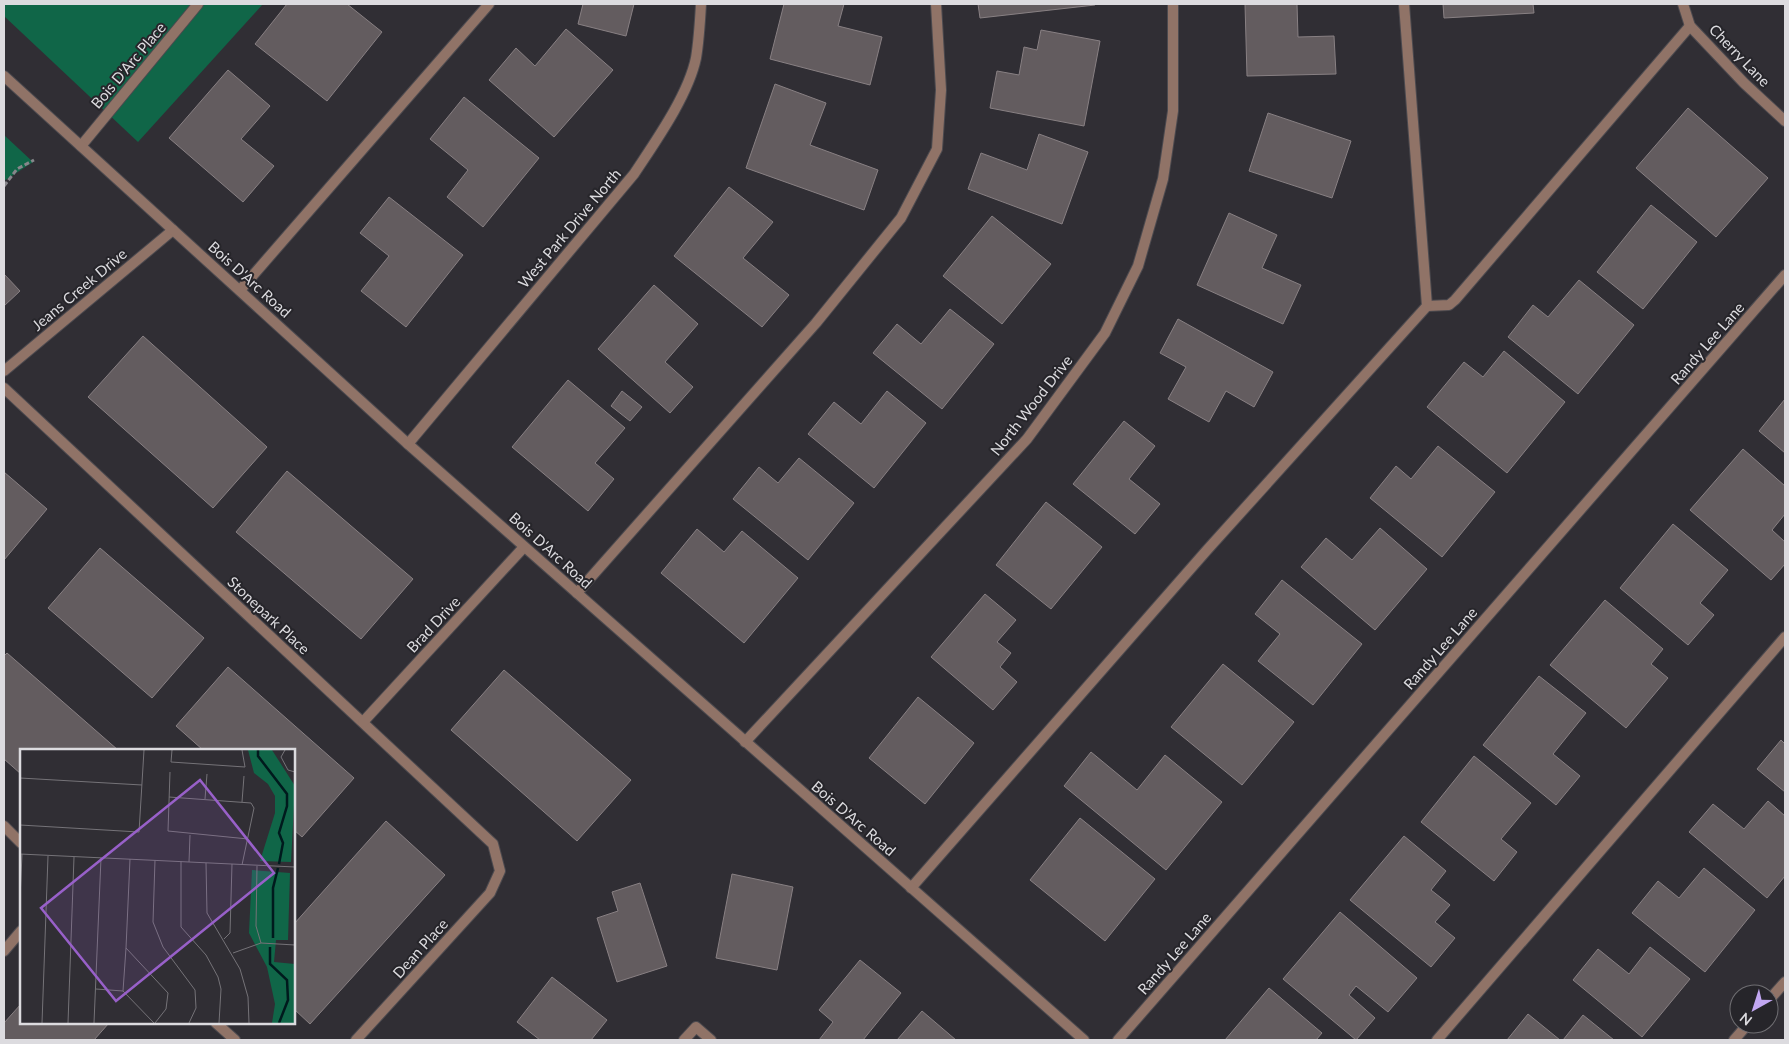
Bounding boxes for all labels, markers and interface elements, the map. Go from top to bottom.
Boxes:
street label: Bois D'Arc Place [87,18,169,112]
street label: Cherry Lane [1706,20,1774,90]
street label: West Park Drive North [514,165,624,291]
street label: Bois D'Arc Road [205,237,295,321]
street label: Jeans Creek Drive [28,244,130,334]
street label: Randy Lee Lane [1666,298,1748,388]
street label: North Wood Drive [986,351,1076,459]
street label: Bois D'Arc Road [506,508,596,592]
street label: Stonepark Place [224,572,314,658]
street label: Brad Drive [402,592,464,656]
street label: Randy Lee Lane [1399,603,1481,693]
inset map [20,749,295,1024]
street label: Bois D'Arc Road [808,777,900,859]
street label: Randy Lee Lane [1133,908,1215,998]
street label: Dean Place [389,915,451,981]
north arrow [1729,984,1779,1034]
text: N [1736,1009,1755,1029]

